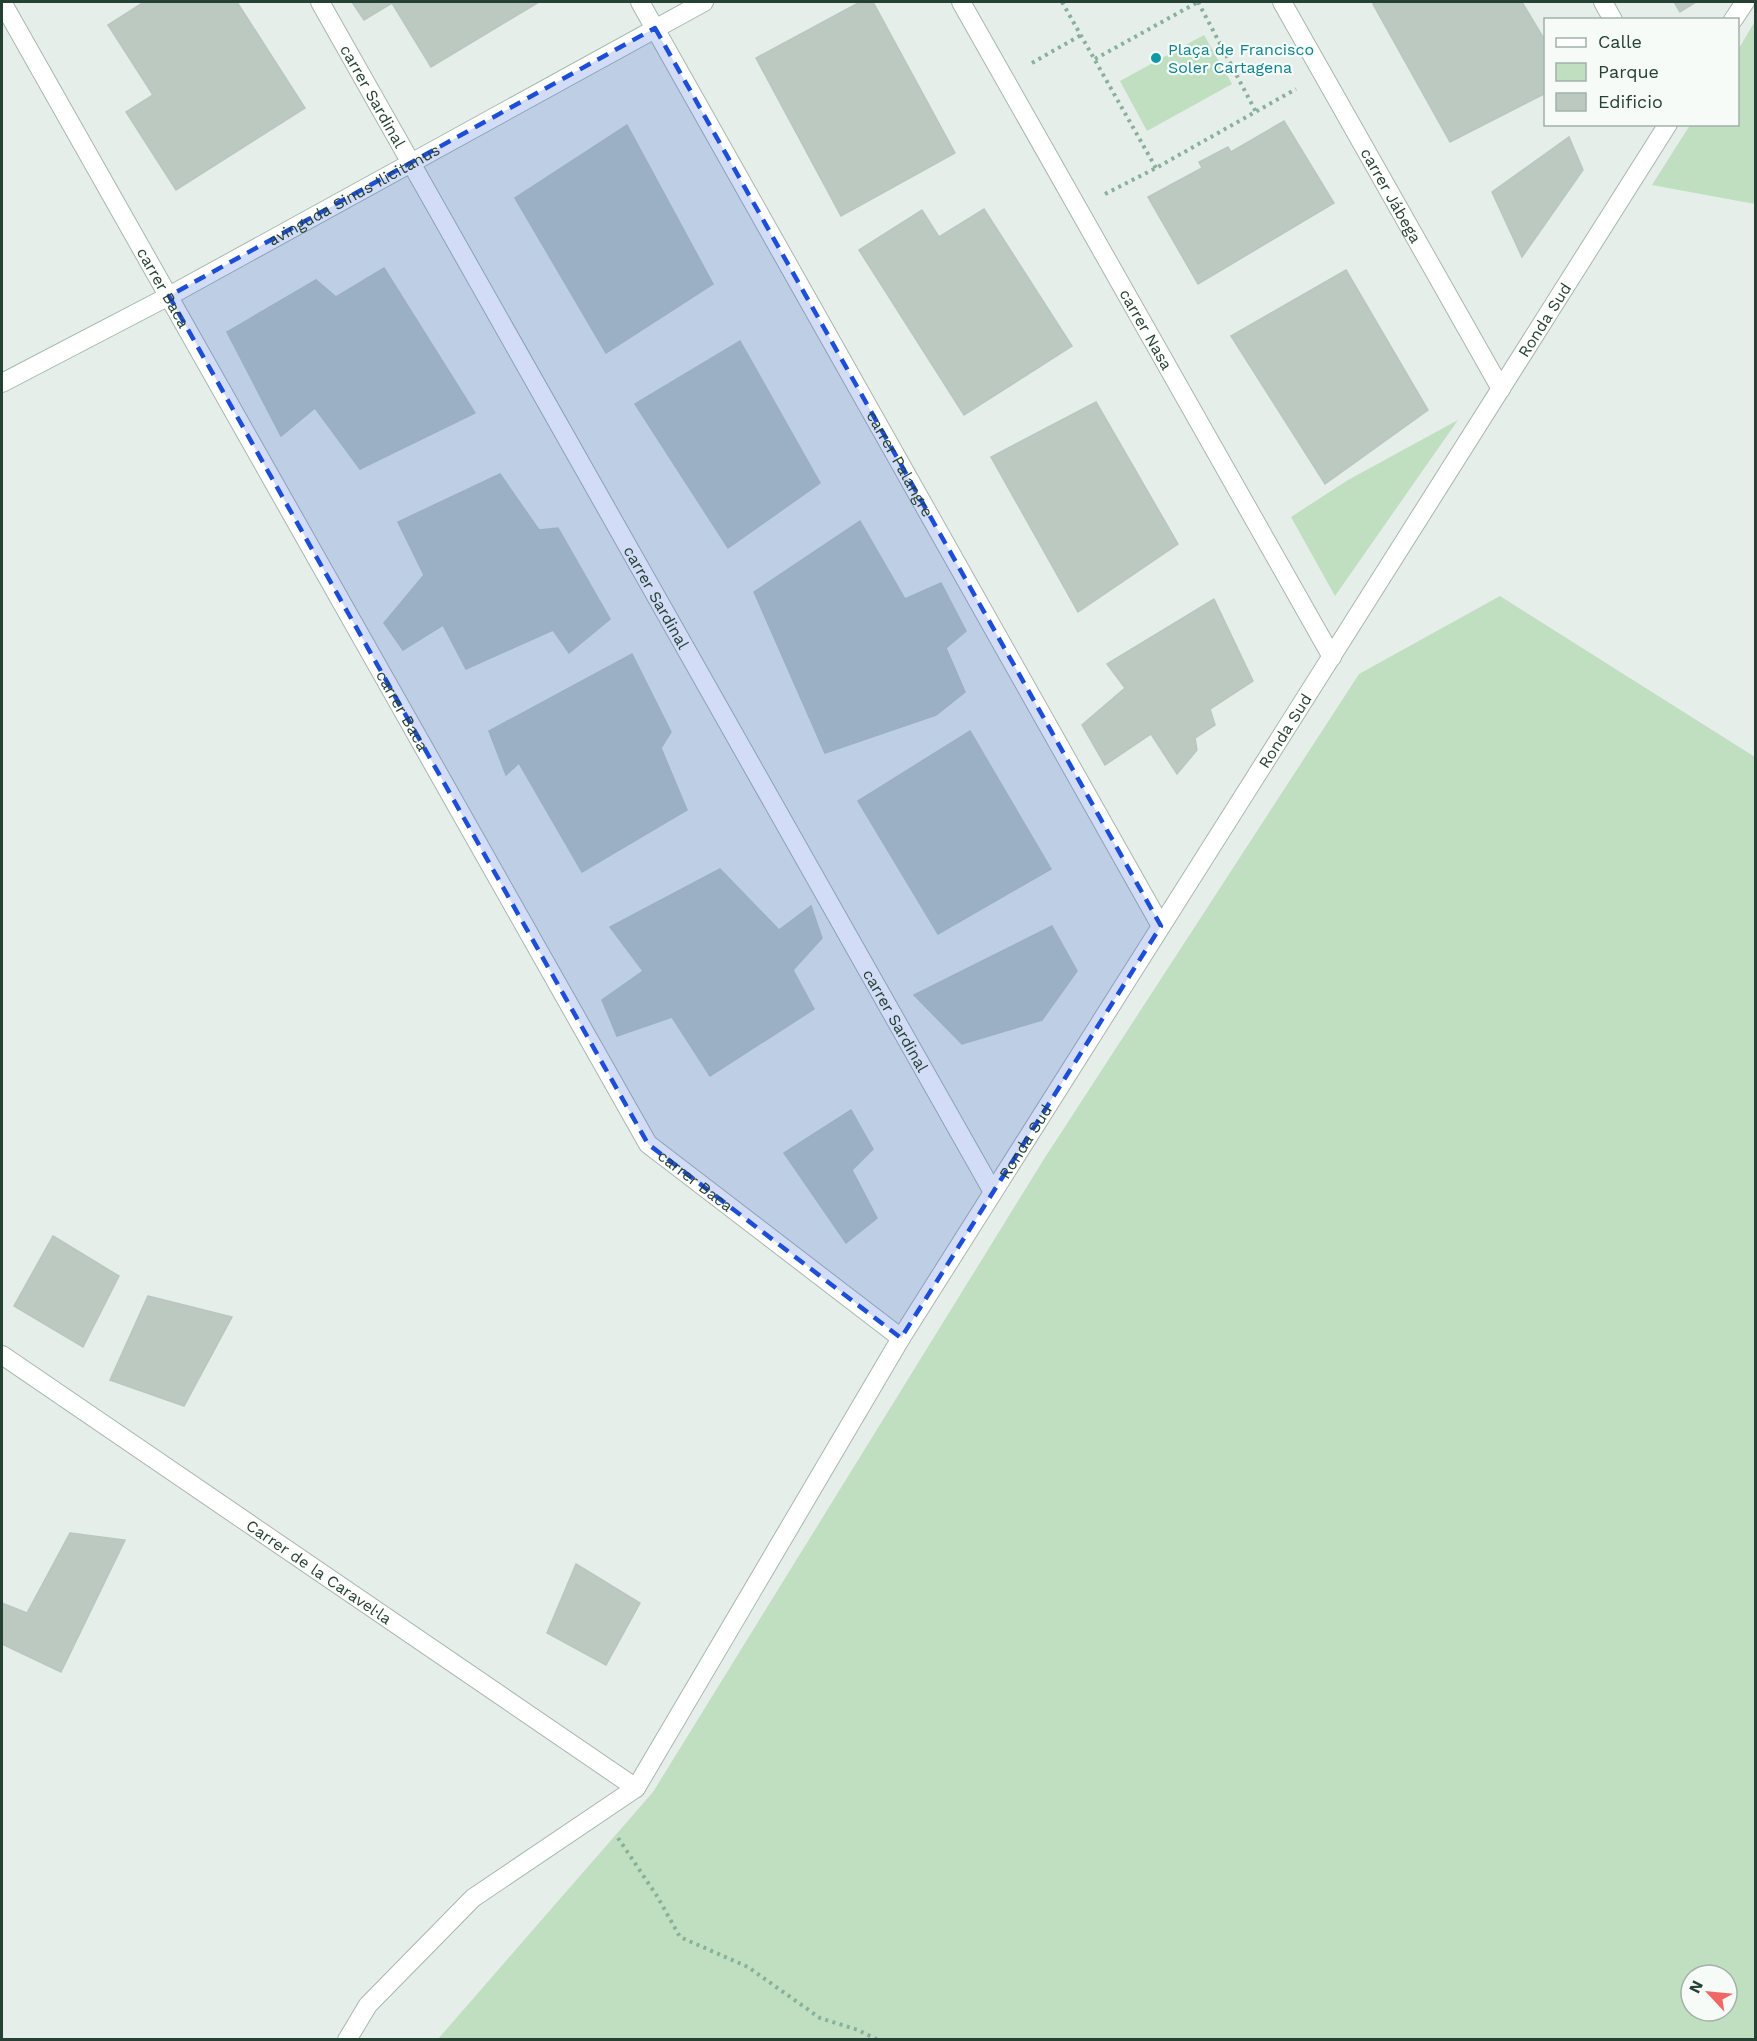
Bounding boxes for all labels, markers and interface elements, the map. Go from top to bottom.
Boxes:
legend [1544,18,1739,126]
text: Calle [1598,31,1642,52]
place label: Plaça de Francisco Soler Cartagena [1168,40,1314,77]
street label: carrer Sardinal [336,41,409,151]
marker: Plaça de Francisco Soler Cartagena [1149,51,1163,65]
text: Parque [1598,61,1659,82]
text: Edificio [1598,91,1663,112]
street label: avinguda Sinus Ilicitanus [265,140,443,250]
street label: carrer Jábega [1357,145,1425,246]
street label: carrer Baca [133,244,193,331]
street label: Ronda Sud [1514,279,1575,361]
street label: carrer Nasa [1115,286,1176,373]
street label: carrer Palangre [863,408,937,520]
street label: carrer Sardinal [620,543,693,653]
street label: carrer Baca [372,667,433,754]
street label: Ronda Sud [1255,690,1316,772]
street label: carrer Sardinal [859,966,932,1076]
street label: Ronda Sud [995,1101,1056,1182]
street label: carrer Baca [654,1146,736,1216]
street label: Carrer de la Caravel·la [242,1516,395,1628]
north arrow [1679,1963,1739,2023]
text: N [1685,1977,1707,1996]

